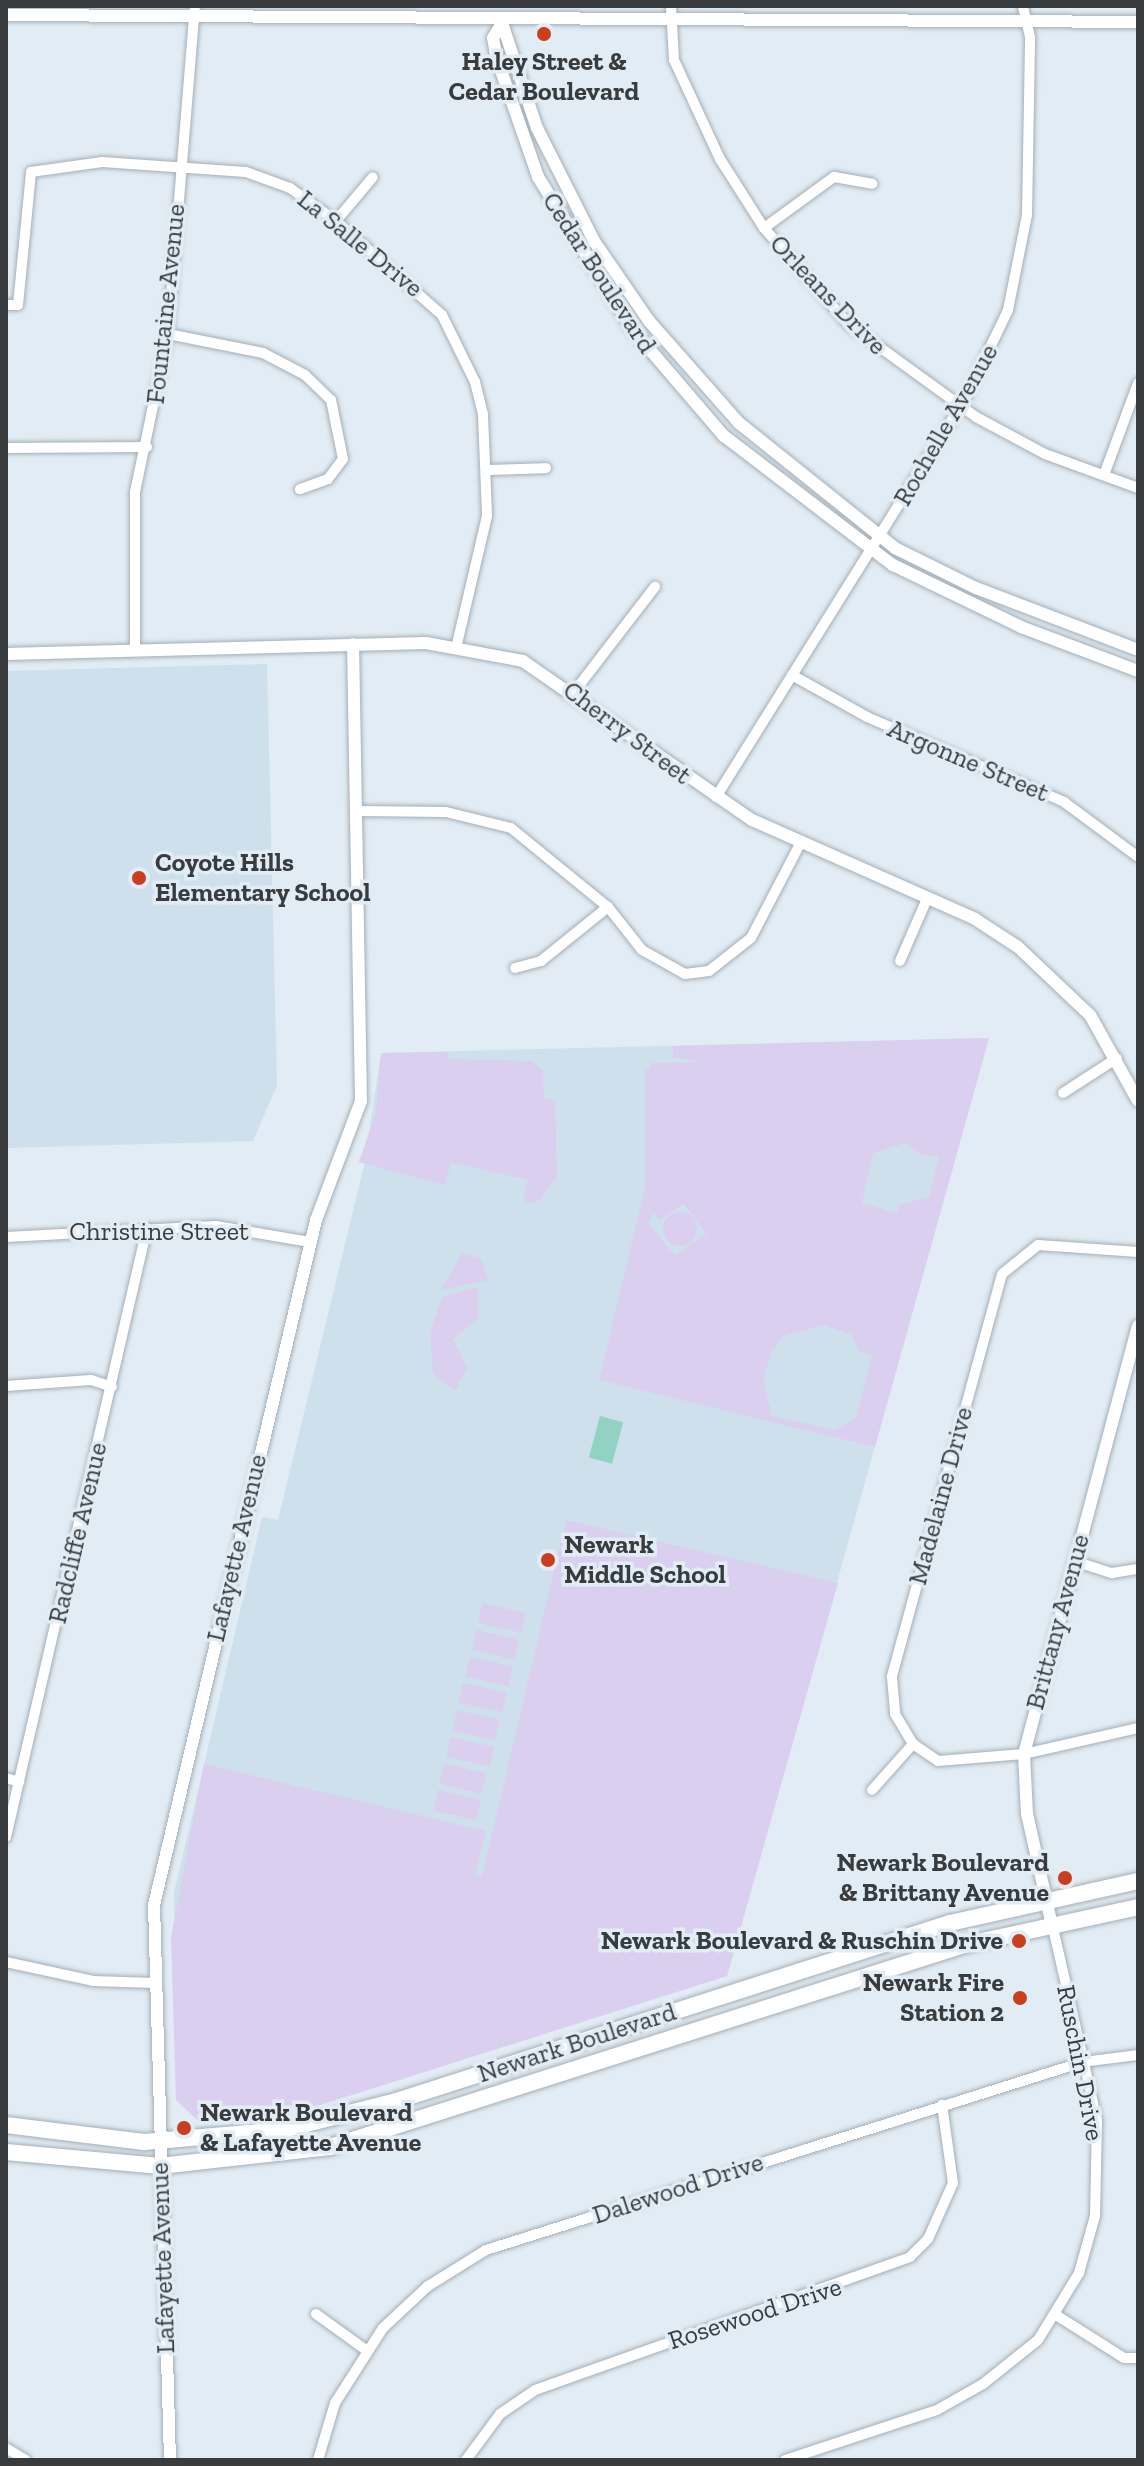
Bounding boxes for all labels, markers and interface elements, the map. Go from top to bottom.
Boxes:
marker: Haley Street & Cedar Boulevard [535,25,553,43]
place label: Haley Street & Cedar Boulevard [448,46,640,108]
street label: La Salle Drive [291,184,429,304]
street label: Cedar Boulevard [535,187,663,359]
street label: Fountaine Avenue [140,202,192,406]
street label: Orleans Drive [763,228,893,362]
street label: Rochelle Avenue [887,338,1005,512]
street label: Cherry Street [556,674,698,792]
street label: Argonne Street [883,713,1053,809]
place label: Coyote Hills Elementary School [155,847,371,908]
marker: Coyote Hills Elementary School [130,869,148,887]
street label: Christine Street [69,1216,249,1248]
street label: Madelaine Drive [902,1404,980,1588]
street label: Radcliffe Avenue [42,1439,114,1627]
street label: Lafayette Avenue [200,1451,274,1645]
place label: Newark Middle School [564,1529,726,1590]
street label: Brittany Avenue [1019,1530,1097,1714]
marker: Newark Middle School [539,1551,557,1569]
place label: Newark Boulevard & Brittany Avenue [837,1847,1049,1908]
marker: Newark Boulevard & Brittany Avenue [1056,1869,1074,1887]
place label: Newark Boulevard & Ruschin Drive [601,1925,1003,1957]
marker: Newark Boulevard & Ruschin Drive [1010,1932,1028,1950]
place label: Newark Fire Station 2 [863,1967,1004,2028]
street label: Ruschin Drive [1050,1983,1110,2143]
marker: Newark Fire Station 2 [1011,1989,1029,2007]
street label: Newark Boulevard [474,1996,680,2090]
place label: Newark Boulevard & Lafayette Avenue [200,2097,422,2158]
marker: Newark Boulevard & Lafayette Avenue [175,2119,193,2137]
street label: Dalewood Drive [589,2147,767,2231]
street label: Lafayette Avenue [144,2162,182,2354]
street label: Rosewood Drive [665,2271,845,2357]

